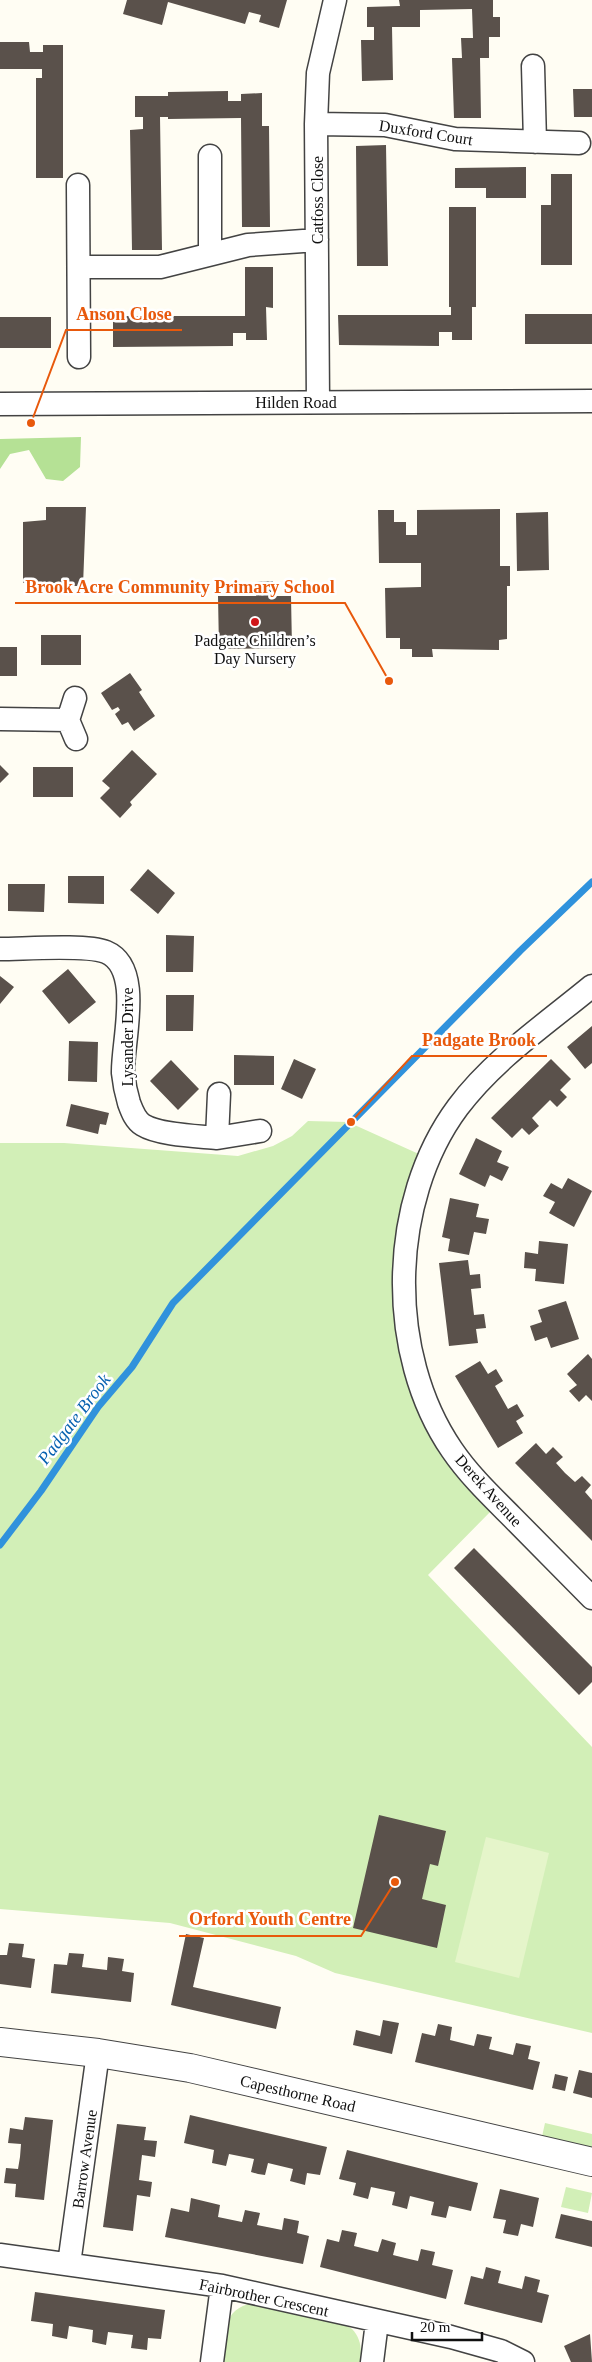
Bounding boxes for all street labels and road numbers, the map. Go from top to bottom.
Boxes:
street label: Duxford Court [378,117,475,148]
street label: Catfoss Close [309,156,326,244]
street label: Hilden Road [255,394,337,411]
street label: Lysander Drive [119,987,137,1087]
street label: Derek Avenue [452,1451,525,1530]
street label: Capesthorne Road [238,2072,357,2116]
street label: Barrow Avenue [69,2109,100,2210]
street label: Fairbrother Crescent [198,2275,331,2320]

